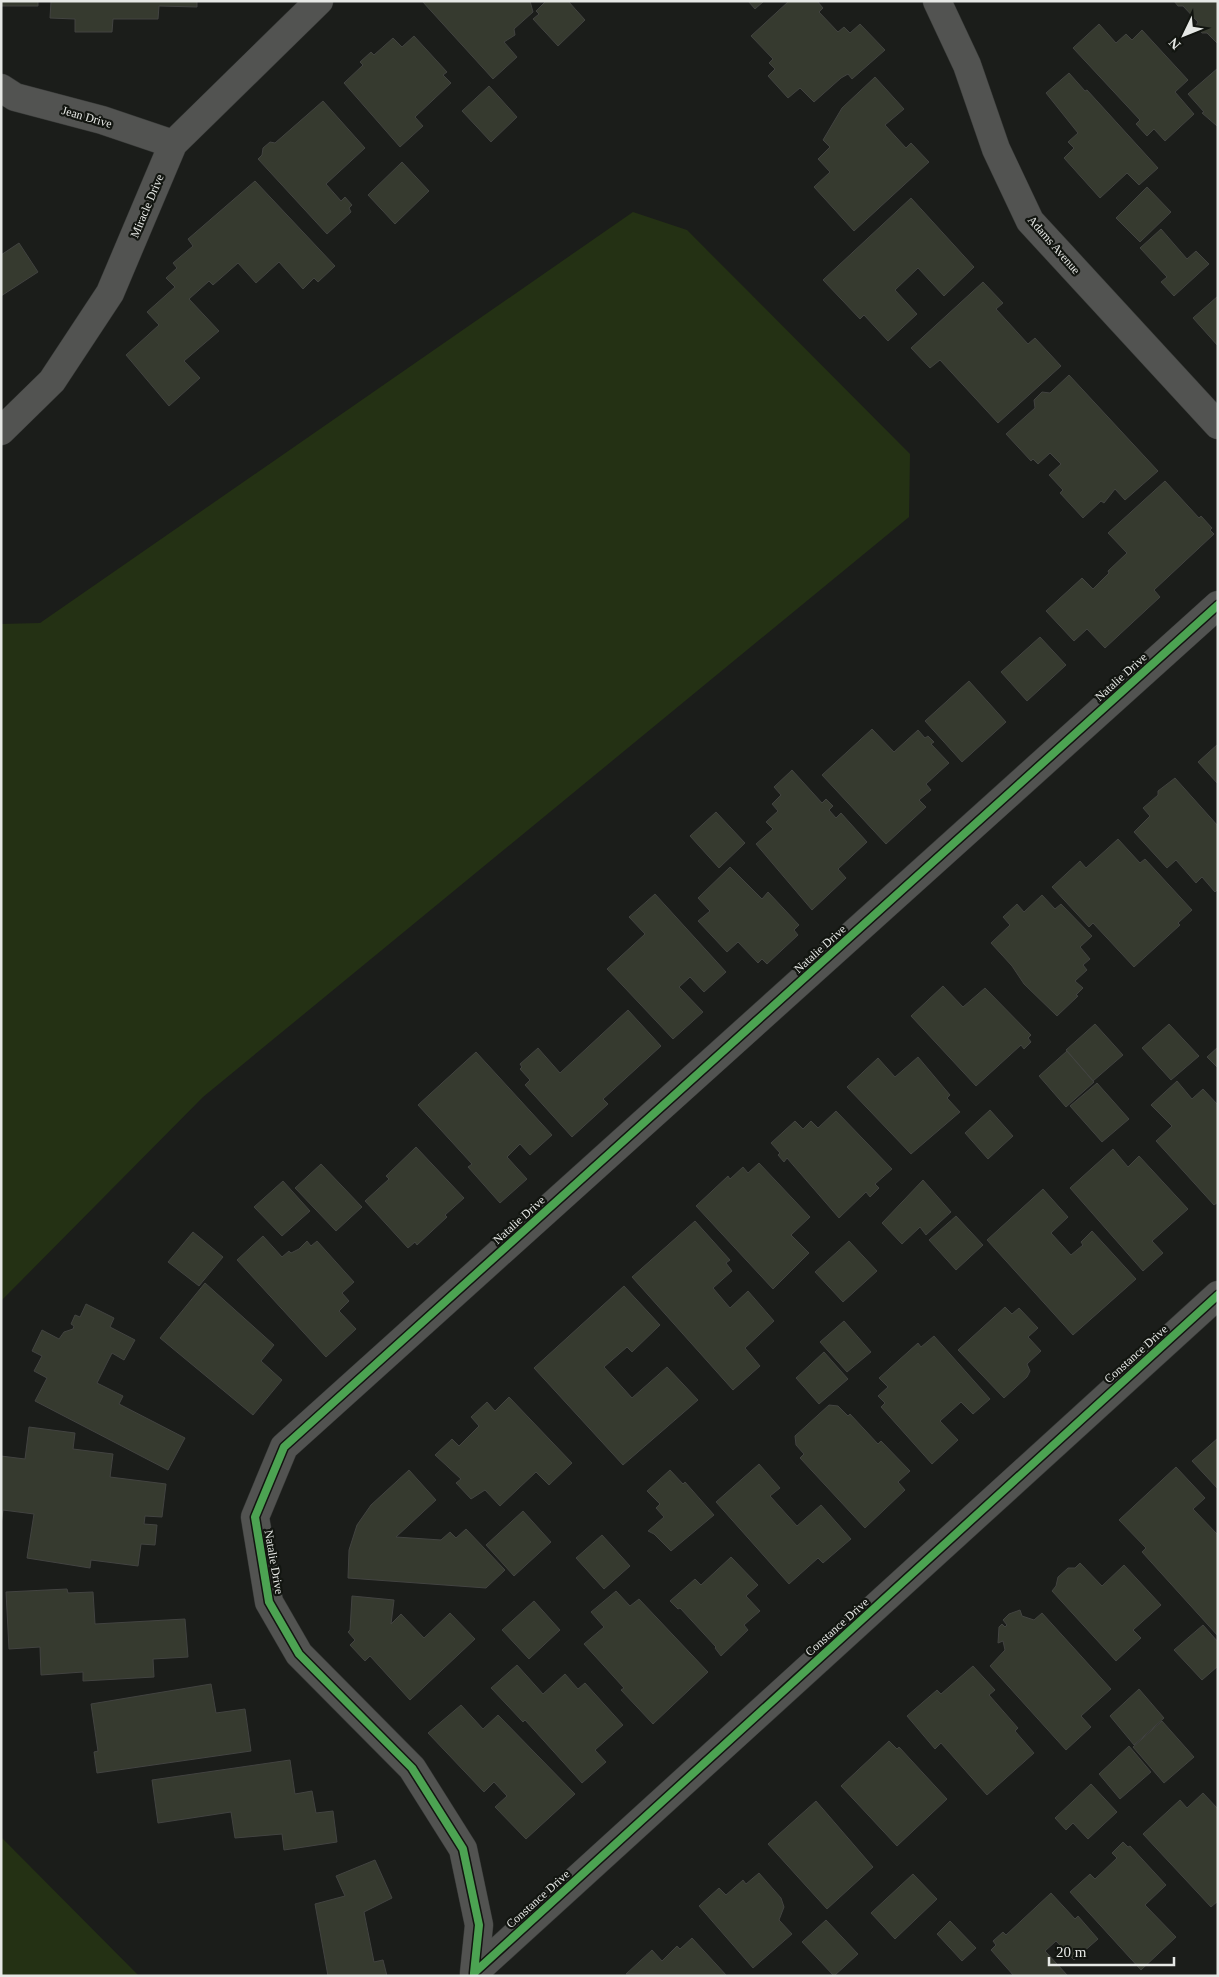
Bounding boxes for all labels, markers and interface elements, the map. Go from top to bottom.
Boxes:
north arrow [1159,10,1209,60]
text: N [1166,35,1184,52]
street label: Jean Drive [60,103,114,131]
street label: Miracle Drive [127,172,167,240]
street label: Adams Avenue [1025,213,1083,277]
street label: Natalie Drive [1092,650,1150,704]
street label: Natalie Drive [791,922,849,976]
street label: Natalie Drive [490,1193,548,1247]
street label: Constance Drive [1101,1322,1171,1386]
street label: Natalie Drive [261,1529,287,1595]
street label: Constance Drive [802,1595,872,1659]
street label: Constance Drive [503,1867,573,1931]
scale bar [1049,1934,1174,1966]
text: 20 m [1056,1944,1087,1960]

